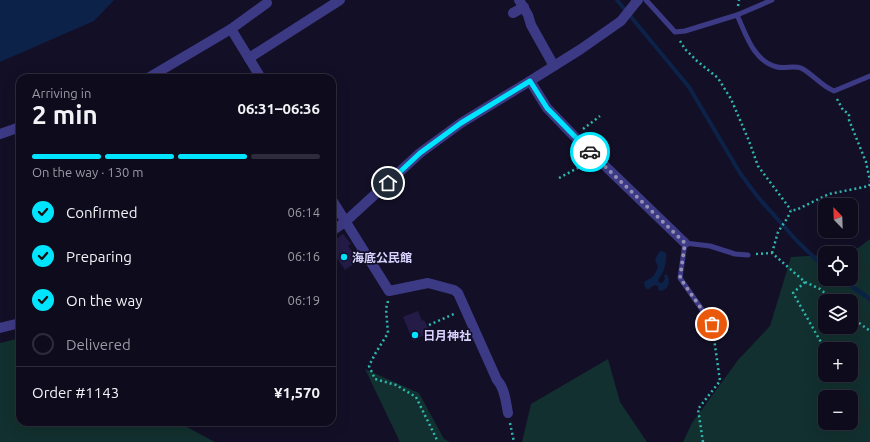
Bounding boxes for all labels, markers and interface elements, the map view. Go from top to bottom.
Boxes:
text: Arriving in [32,86,91,100]
text: 2 min [32,100,98,129]
text: 06:31–06:36 [237,100,320,117]
courier [570,132,610,172]
icon: car [579,141,601,163]
text: On the way · 130 m [32,165,144,179]
pin [371,166,405,200]
icon: home [377,172,399,194]
north arrow [818,198,858,238]
map controls [818,198,858,430]
icon: check [32,201,54,223]
text: Confirmed [66,204,138,221]
text: 06:14 [287,205,320,219]
icon: check [32,245,54,267]
button: locate [818,246,858,286]
text: Preparing [66,248,132,265]
text: 06:16 [287,249,320,263]
place label: 海底公民館 [352,251,412,264]
marker: 海底公民館 [339,252,349,262]
icon: check [32,289,54,311]
text: On the way [66,292,142,309]
text: 06:19 [287,293,320,307]
button: layers [818,294,858,334]
pin [695,307,729,341]
icon: bag [701,313,723,335]
place label: 日月神社 [423,329,471,342]
marker: 日月神社 [410,330,420,340]
text: Delivered [66,336,131,353]
button: + [818,342,858,382]
text: Order #1143 [32,384,119,401]
text: ¥1,570 [274,384,320,401]
button: − [818,390,858,430]

